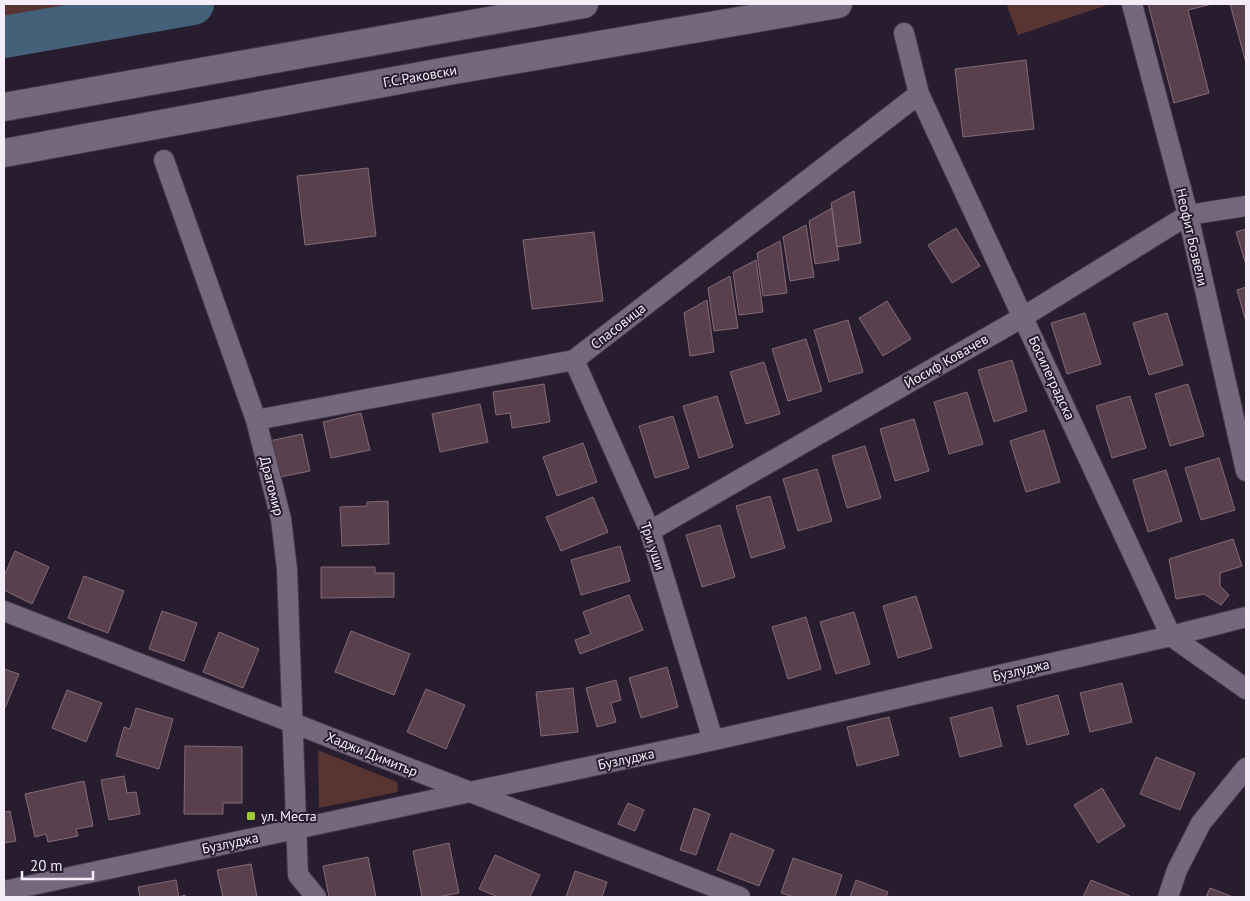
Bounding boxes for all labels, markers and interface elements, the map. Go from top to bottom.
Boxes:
street label: Г.С.Раковски [382,61,458,91]
street label: Неофит Бозвели [1172,186,1212,288]
street label: Спасовица [587,299,649,353]
street label: Йосиф Ковачев [901,330,991,392]
street label: Босилеградска [1025,333,1079,423]
street label: Драгомир [256,454,288,518]
street label: Три уши [636,520,670,572]
street label: Бузлуджа [991,655,1051,685]
street label: Хаджи Димитър [323,727,421,781]
street label: Бузлуджа [596,744,656,774]
place label: ул. Места [261,807,317,825]
marker: ул. Места [245,810,257,822]
street label: Бузлуджа [200,828,260,858]
scale bar [22,848,94,880]
text: 20 m [30,856,63,875]

